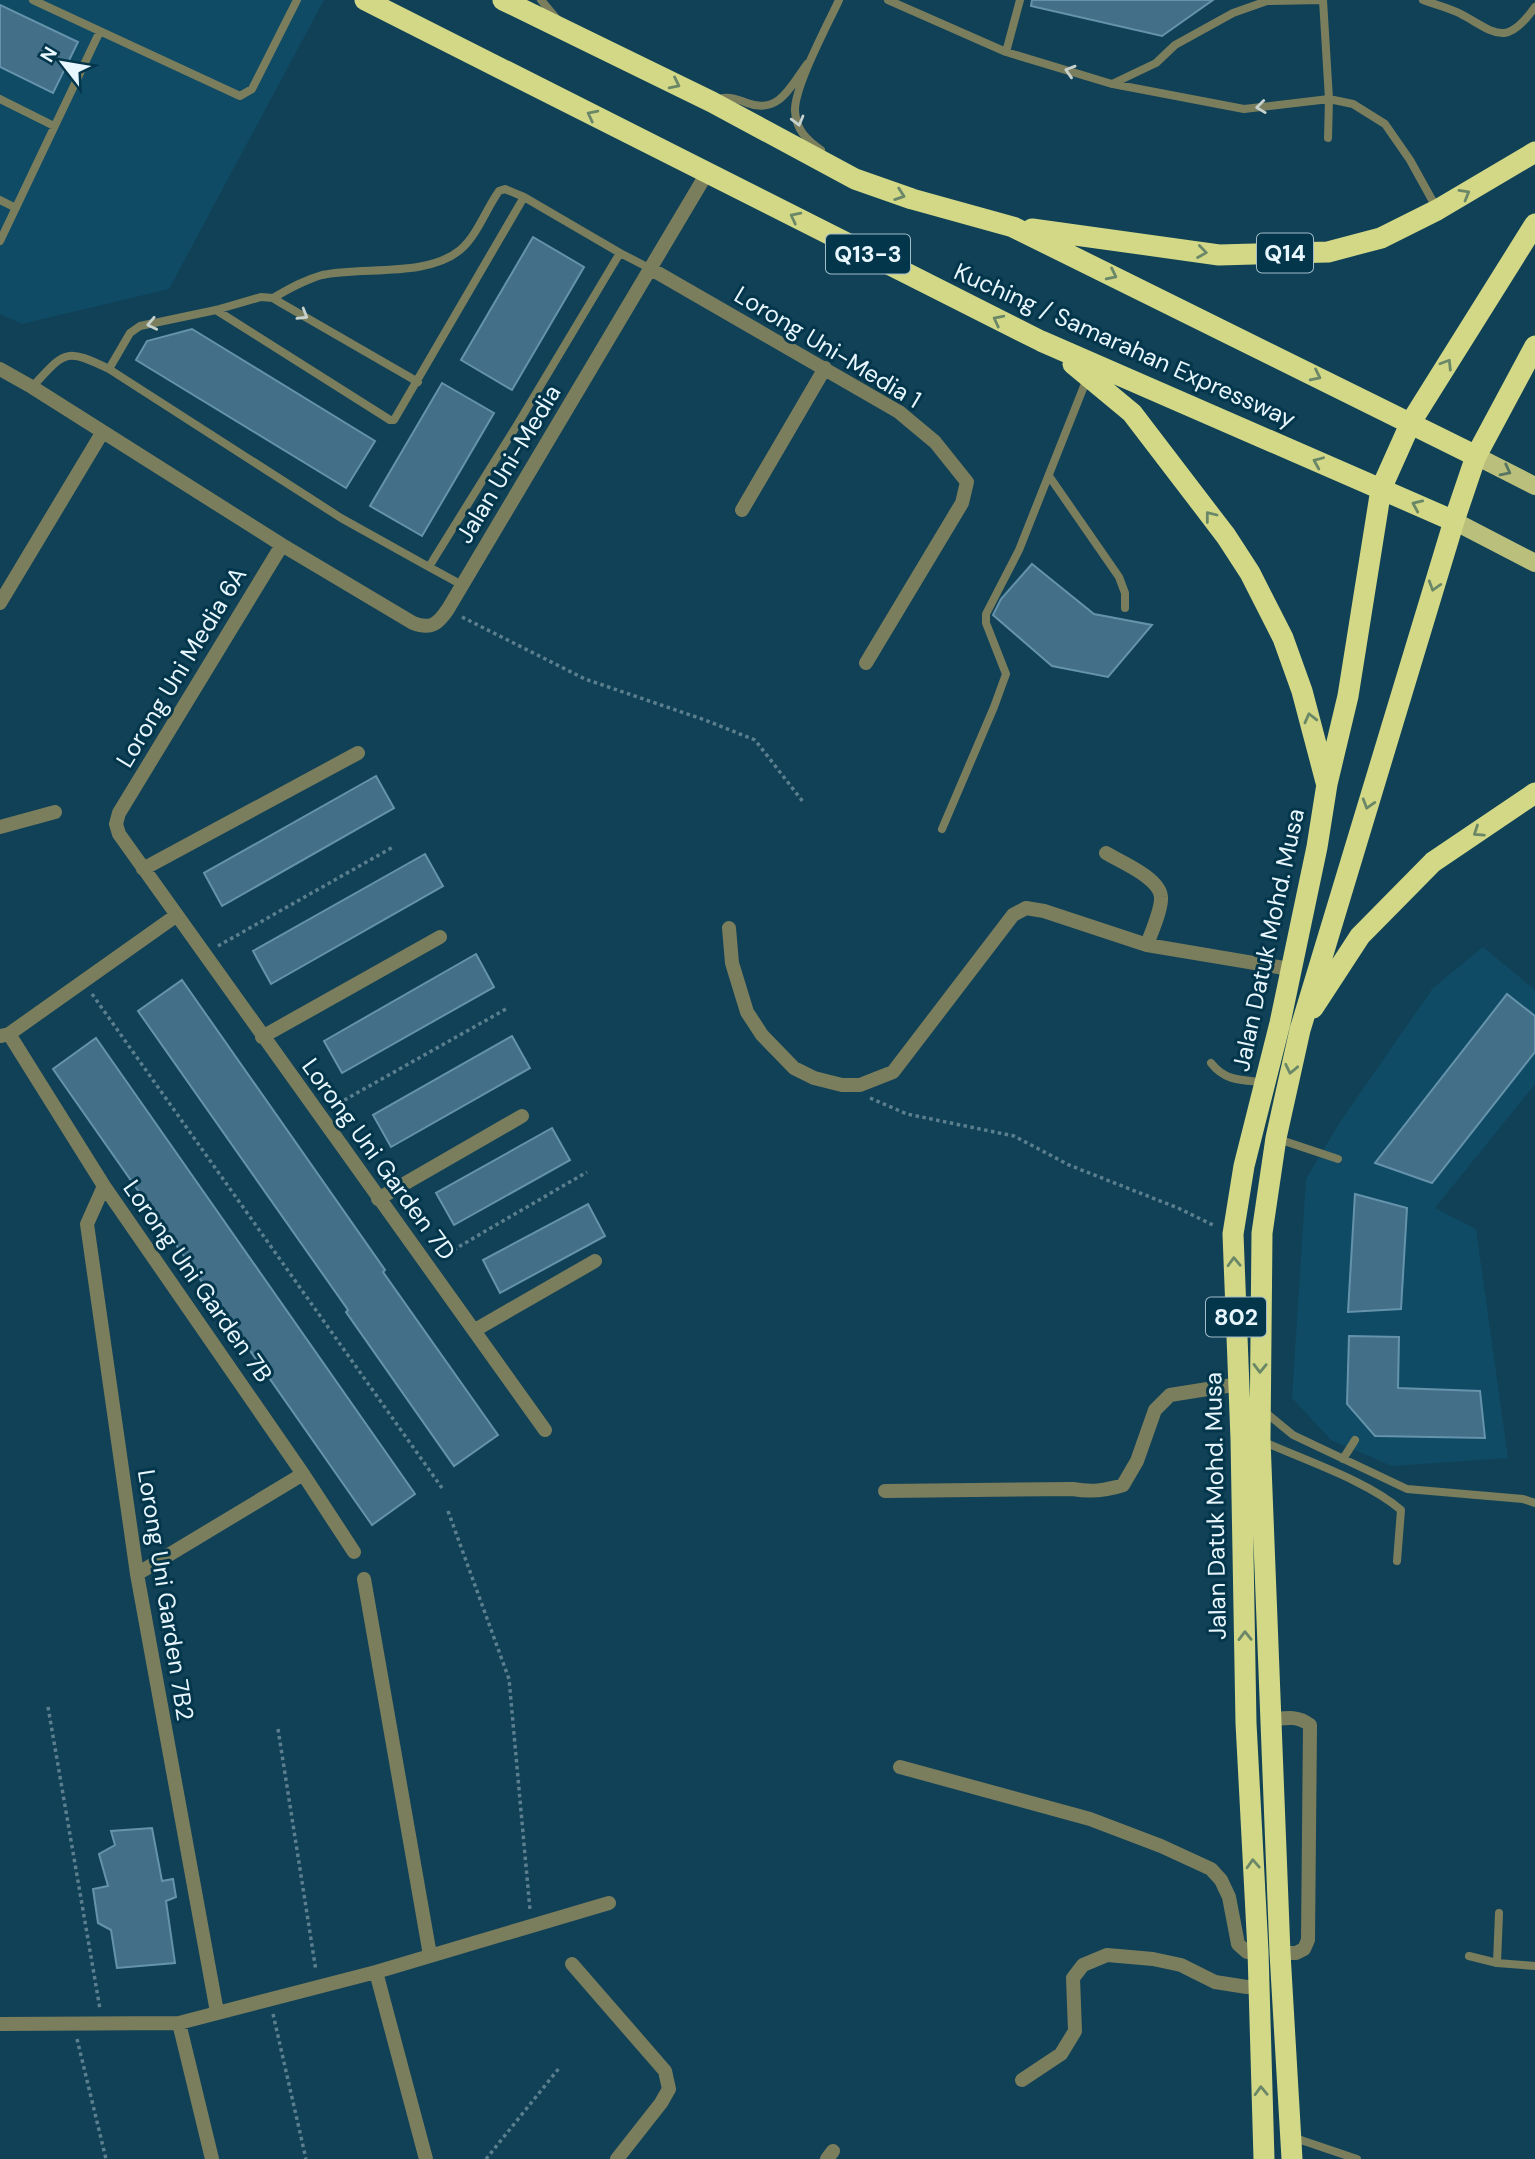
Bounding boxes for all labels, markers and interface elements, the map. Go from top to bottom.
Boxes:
north arrow [28,28,98,98]
text: N [35,42,63,67]
one-way arrow [1064,65,1076,80]
one-way arrow [668,75,680,89]
one-way arrow [1255,100,1267,115]
one-way arrow [587,109,599,123]
one-way arrow [790,114,804,126]
one-way arrow [894,187,906,201]
one-way arrow [1458,189,1471,202]
one-way arrow [790,212,802,226]
road number: Q13-3 [826,234,910,274]
road number: Q14 [1257,234,1313,272]
one-way arrow [1196,245,1208,260]
street label: Kuching / Samarahan Expressway [949,255,1301,435]
one-way arrow [1105,267,1117,281]
street label: Lorong Uni-Media 1 [729,279,927,415]
one-way arrow [295,307,308,320]
one-way arrow [146,315,158,330]
one-way arrow [993,315,1005,329]
one-way arrow [1439,359,1452,372]
one-way arrow [1309,367,1321,381]
street label: Jalan Uni-Media [448,379,568,549]
one-way arrow [1313,456,1325,470]
one-way arrow [1498,462,1511,476]
one-way arrow [1412,499,1425,513]
one-way arrow [1206,511,1218,524]
street label: Lorong Uni Media 6A [109,561,253,773]
one-way arrow [1428,580,1443,592]
one-way arrow [1304,712,1318,724]
one-way arrow [1362,798,1377,810]
street label: Jalan Datuk Mohd. Musa [1225,806,1311,1074]
one-way arrow [1473,823,1486,836]
street label: Lorong Uni Garden 7D [295,1052,463,1266]
one-way arrow [1284,1063,1299,1075]
street label: Lorong Uni Garden 7B [116,1174,280,1388]
one-way arrow [1226,1256,1241,1267]
road number: 802 [1206,1298,1266,1336]
one-way arrow [1252,1363,1268,1373]
street label: Jalan Datuk Mohd. Musa [1197,1372,1233,1640]
street label: Lorong Uni Garden 7B2 [131,1467,201,1723]
one-way arrow [1237,1630,1252,1641]
one-way arrow [1246,1858,1261,1869]
one-way arrow [1254,2085,1269,2096]

